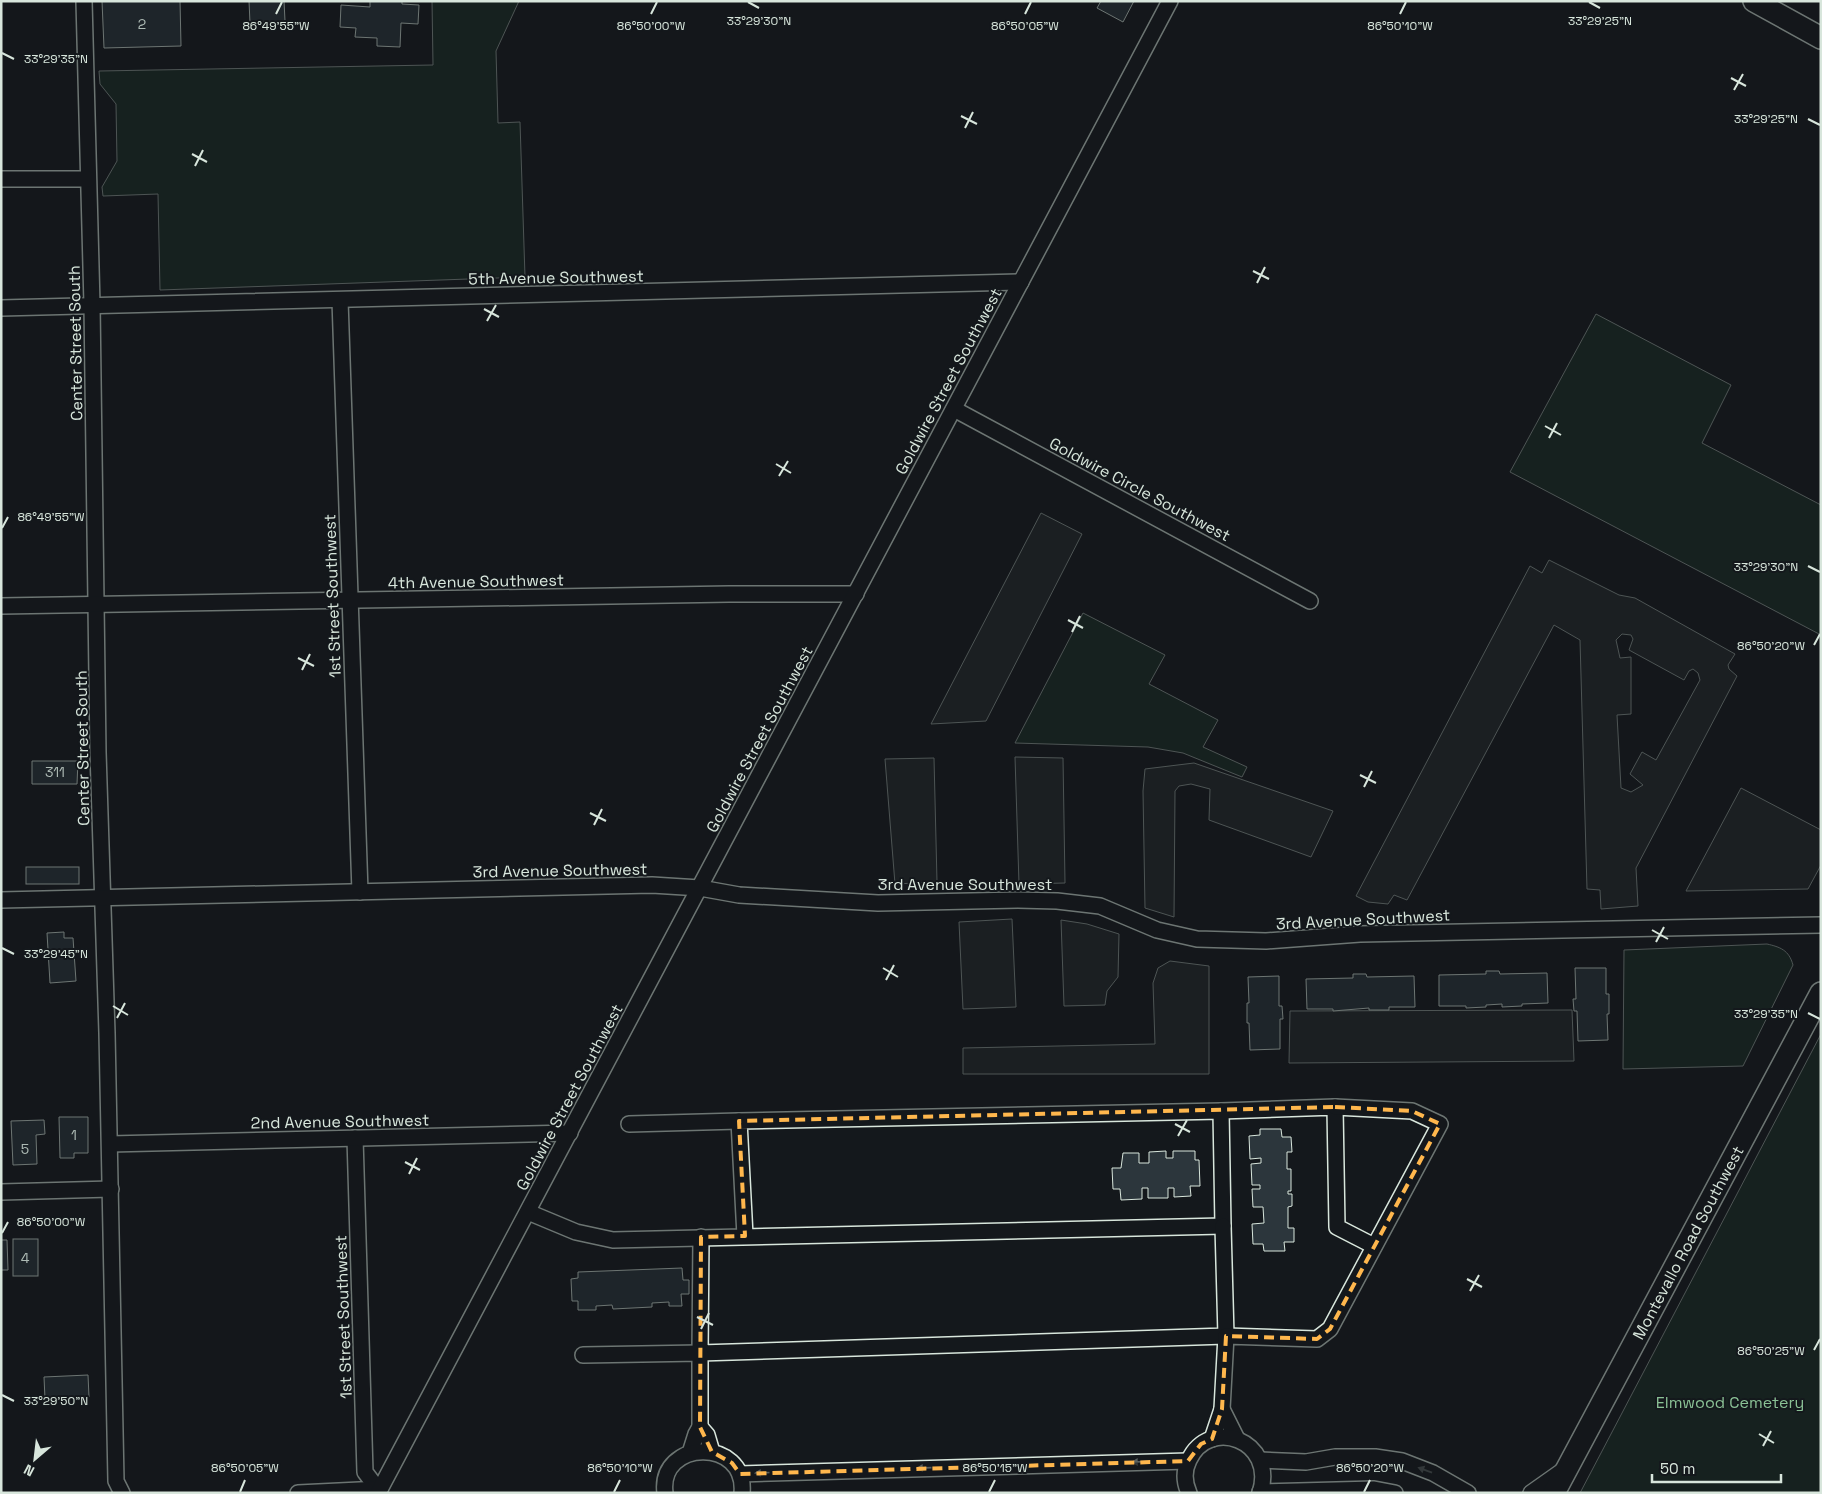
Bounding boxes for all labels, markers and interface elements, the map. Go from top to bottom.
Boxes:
text: 33°29'30"N [727,13,791,29]
text: 33°29'25"N [1568,13,1632,29]
house number: 2 [138,15,146,33]
text: 86°49'55"W [242,18,310,34]
text: 86°50'00"W [617,18,686,34]
text: 86°50'05"W [991,18,1059,34]
text: 86°50'10"W [1367,18,1433,34]
text: 33°29'35"N [24,51,88,67]
text: 33°29'25"N [1734,111,1798,127]
street label: Center Street South [64,265,87,421]
street label: 5th Avenue Southwest [468,265,644,290]
street label: Goldwire Street Southwest [890,284,1007,478]
street label: Goldwire Circle Southwest [1046,433,1234,546]
text: 86°49'55"W [17,509,85,525]
street label: 1st Street Southwest [319,514,346,678]
text: 33°29'30"N [1734,559,1798,575]
street label: 4th Avenue Southwest [388,569,564,594]
text: 86°50'20"W [1737,638,1805,654]
street label: Goldwire Street Southwest [701,642,818,836]
street label: Center Street South [71,670,94,826]
house number: 311 [45,763,65,781]
street label: 3rd Avenue Southwest [473,858,647,883]
street label: 3rd Avenue Southwest [878,874,1052,895]
street label: 3rd Avenue Southwest [1275,904,1451,935]
text: 33°29'45"N [24,946,88,962]
street label: Goldwire Street Southwest [511,1000,628,1194]
text: 33°29'35"N [1734,1006,1798,1022]
street label: 2nd Avenue Southwest [251,1109,429,1134]
house number: 1 [71,1126,77,1144]
house number: 5 [21,1140,29,1158]
street label: Montevallo Road Southwest [1628,1142,1749,1343]
text: 86°50'00"W [17,1214,86,1230]
street label: 1st Street Southwest [330,1235,357,1399]
house number: 4 [21,1249,30,1267]
text: 86°50'25"W [1737,1343,1805,1359]
park label: Elmwood Cemetery [1656,1392,1804,1413]
text: 33°29'50"N [24,1393,88,1409]
north arrow [10,1434,60,1484]
scale bar [1652,1452,1781,1484]
one-way arrow [1131,1459,1147,1467]
text: 50 m [1660,1459,1695,1478]
text: N [21,1460,37,1481]
text: 86°50'05"W [211,1460,279,1476]
text: 86°50'10"W [587,1460,653,1476]
text: 86°50'15"W [962,1460,1028,1476]
text: 86°50'20"W [1336,1460,1404,1476]
one-way arrow [916,1465,932,1473]
one-way arrow [1417,1466,1432,1473]
one-way arrow [754,1469,770,1477]

